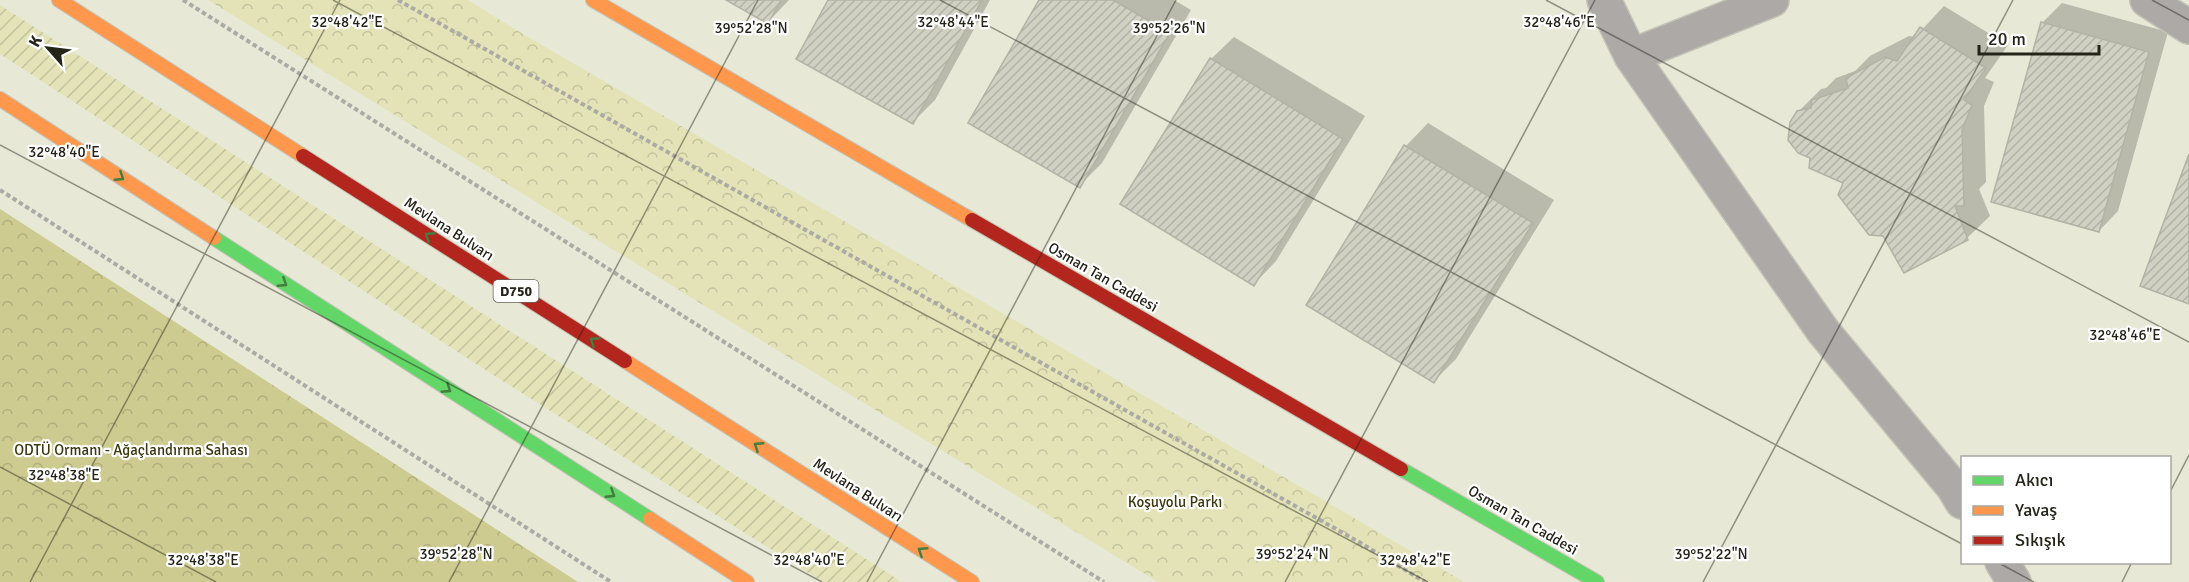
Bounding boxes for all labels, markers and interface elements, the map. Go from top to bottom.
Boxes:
text: 32°48'42"E [311,13,383,31]
text: 32°48'44"E [917,13,989,31]
text: 32°48'46"E [1523,13,1595,31]
north arrow [18,18,78,78]
scale bar [1979,18,2099,56]
text: 39°52'28"N [714,19,788,37]
text: 39°52'26"N [1132,19,1206,37]
text: 20 m [1988,28,2026,50]
text: K [24,32,47,51]
text: 32°48'40"E [28,143,100,161]
one-way arrow [113,170,124,181]
street label: Mevlana Bulvarı [401,193,497,265]
one-way arrow [425,232,436,243]
street label: Osman Tan Caddesi [1045,238,1161,316]
one-way arrow [277,275,288,286]
road number: D750 [494,280,538,302]
text: 32°48'46"E [2089,326,2161,344]
one-way arrow [589,337,600,348]
one-way arrow [441,381,451,393]
park label: ODTÜ Ormanı - Ağaçlandırma Sahası [14,441,248,459]
one-way arrow [754,441,764,453]
street label: Mevlana Bulvarı [810,454,906,526]
legend [1961,456,2171,564]
text: 32°48'38"E [28,466,100,484]
text: Akıcı [2015,469,2053,491]
street label: Osman Tan Caddesi [1465,481,1581,559]
one-way arrow [605,487,615,499]
park label: Koşuyolu Parkı [1128,493,1222,511]
text: Yavaş [2015,499,2057,521]
text: Sıkışık [2015,529,2065,551]
text: 39°52'28"N [419,545,493,563]
text: 39°52'24"N [1255,545,1329,563]
text: 39°52'22"N [1674,545,1748,563]
one-way arrow [918,546,928,558]
text: 32°48'38"E [167,551,239,569]
text: 32°48'40"E [773,551,845,569]
text: 32°48'42"E [1379,551,1451,569]

